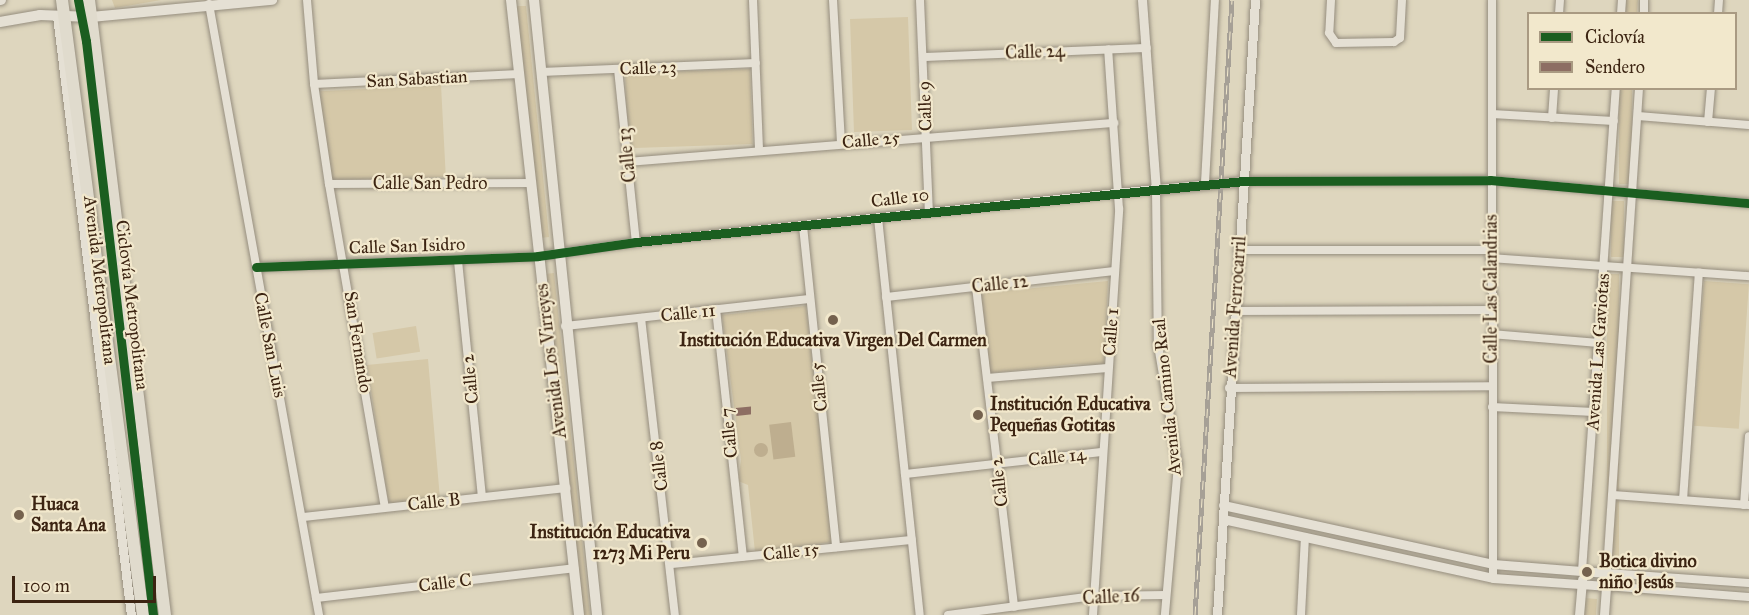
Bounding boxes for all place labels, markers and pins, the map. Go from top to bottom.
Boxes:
marker: Institución Educativa Virgen Del Carmen [826,313,840,327]
place label: Institución Educativa Virgen Del Carmen [679,329,987,351]
place label: Institución Educativa Pequeñas Gotitas [990,394,1151,436]
marker: Institución Educativa Pequeñas Gotitas [971,408,985,422]
place label: Huaca Santa Ana [31,494,106,536]
marker: Huaca Santa Ana [12,508,26,522]
place label: Institución Educativa 1273 Mi Peru [529,522,690,564]
marker: Institución Educativa 1273 Mi Peru [695,536,709,550]
place label: Botica divino niño Jesús [1599,551,1697,594]
marker: Botica divino niño Jesús [1580,565,1594,579]

